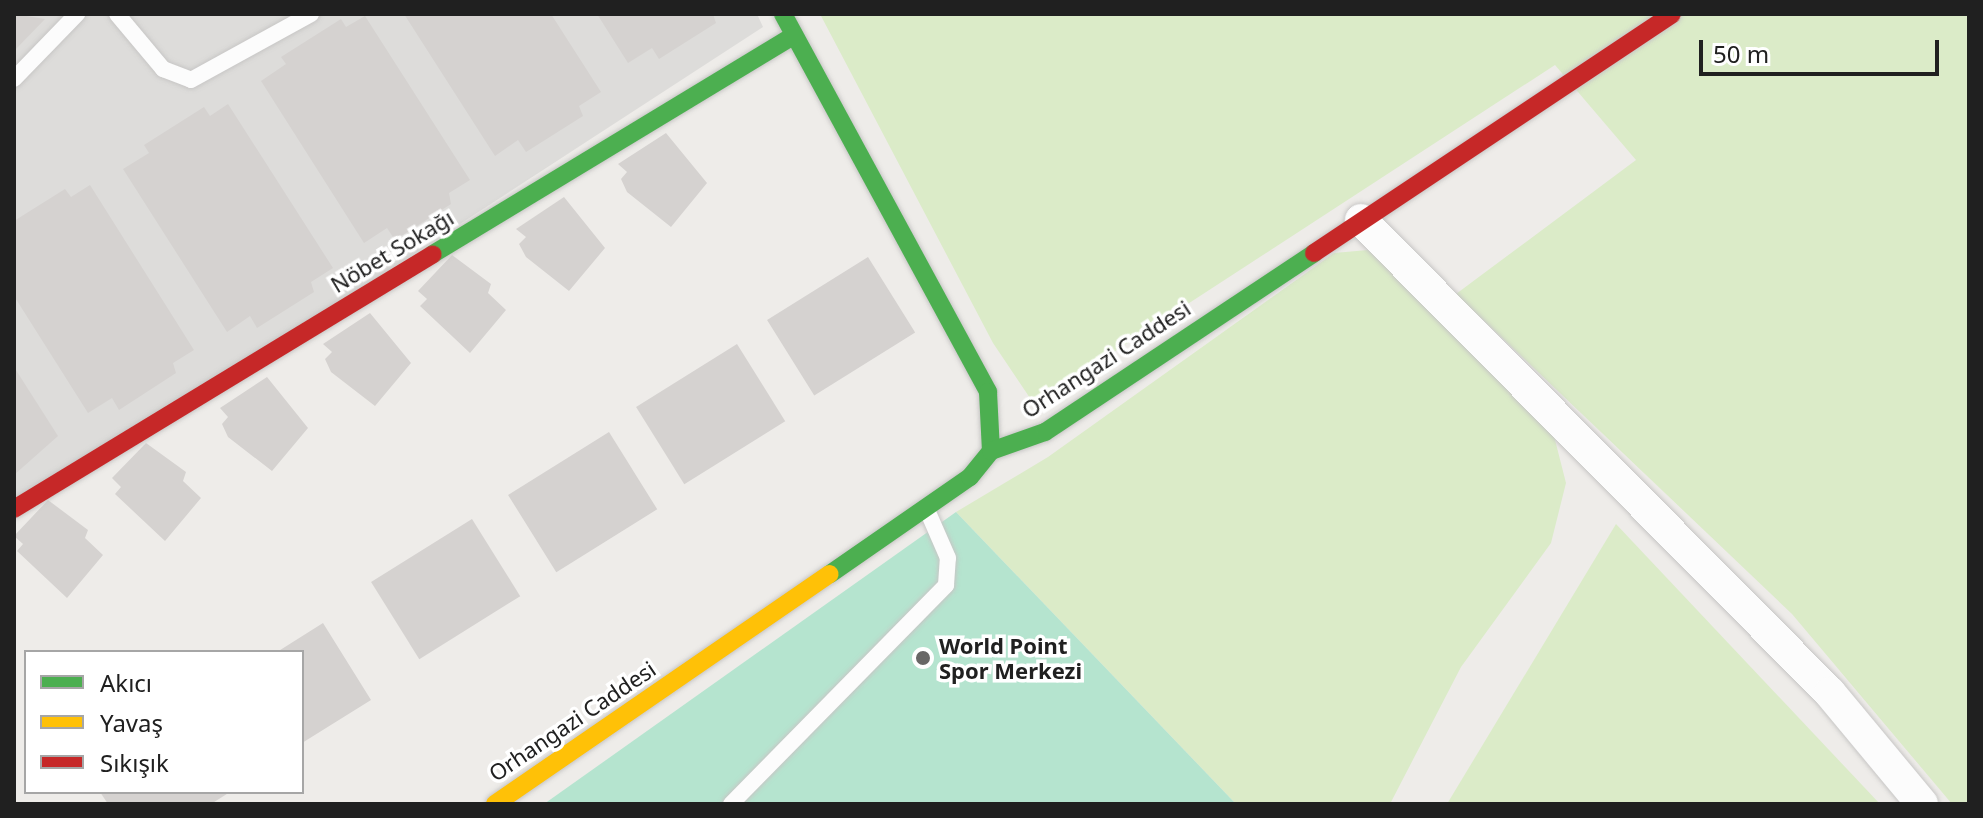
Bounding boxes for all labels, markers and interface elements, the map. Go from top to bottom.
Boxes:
scale bar [1703,24,1943,74]
text: 50 m [1713,37,1769,70]
street label: Nöbet Sokağı [326,204,458,298]
street label: Orhangazi Caddesi [1017,295,1195,423]
place label: World Point Spor Merkezi [939,632,1082,684]
marker: World Point Spor Merkezi [914,649,932,667]
legend [24,650,304,794]
street label: Orhangazi Caddesi [484,655,660,787]
text: Akıcı [100,666,152,699]
text: Yavaş [100,706,163,739]
text: Sıkışık [100,746,169,779]

